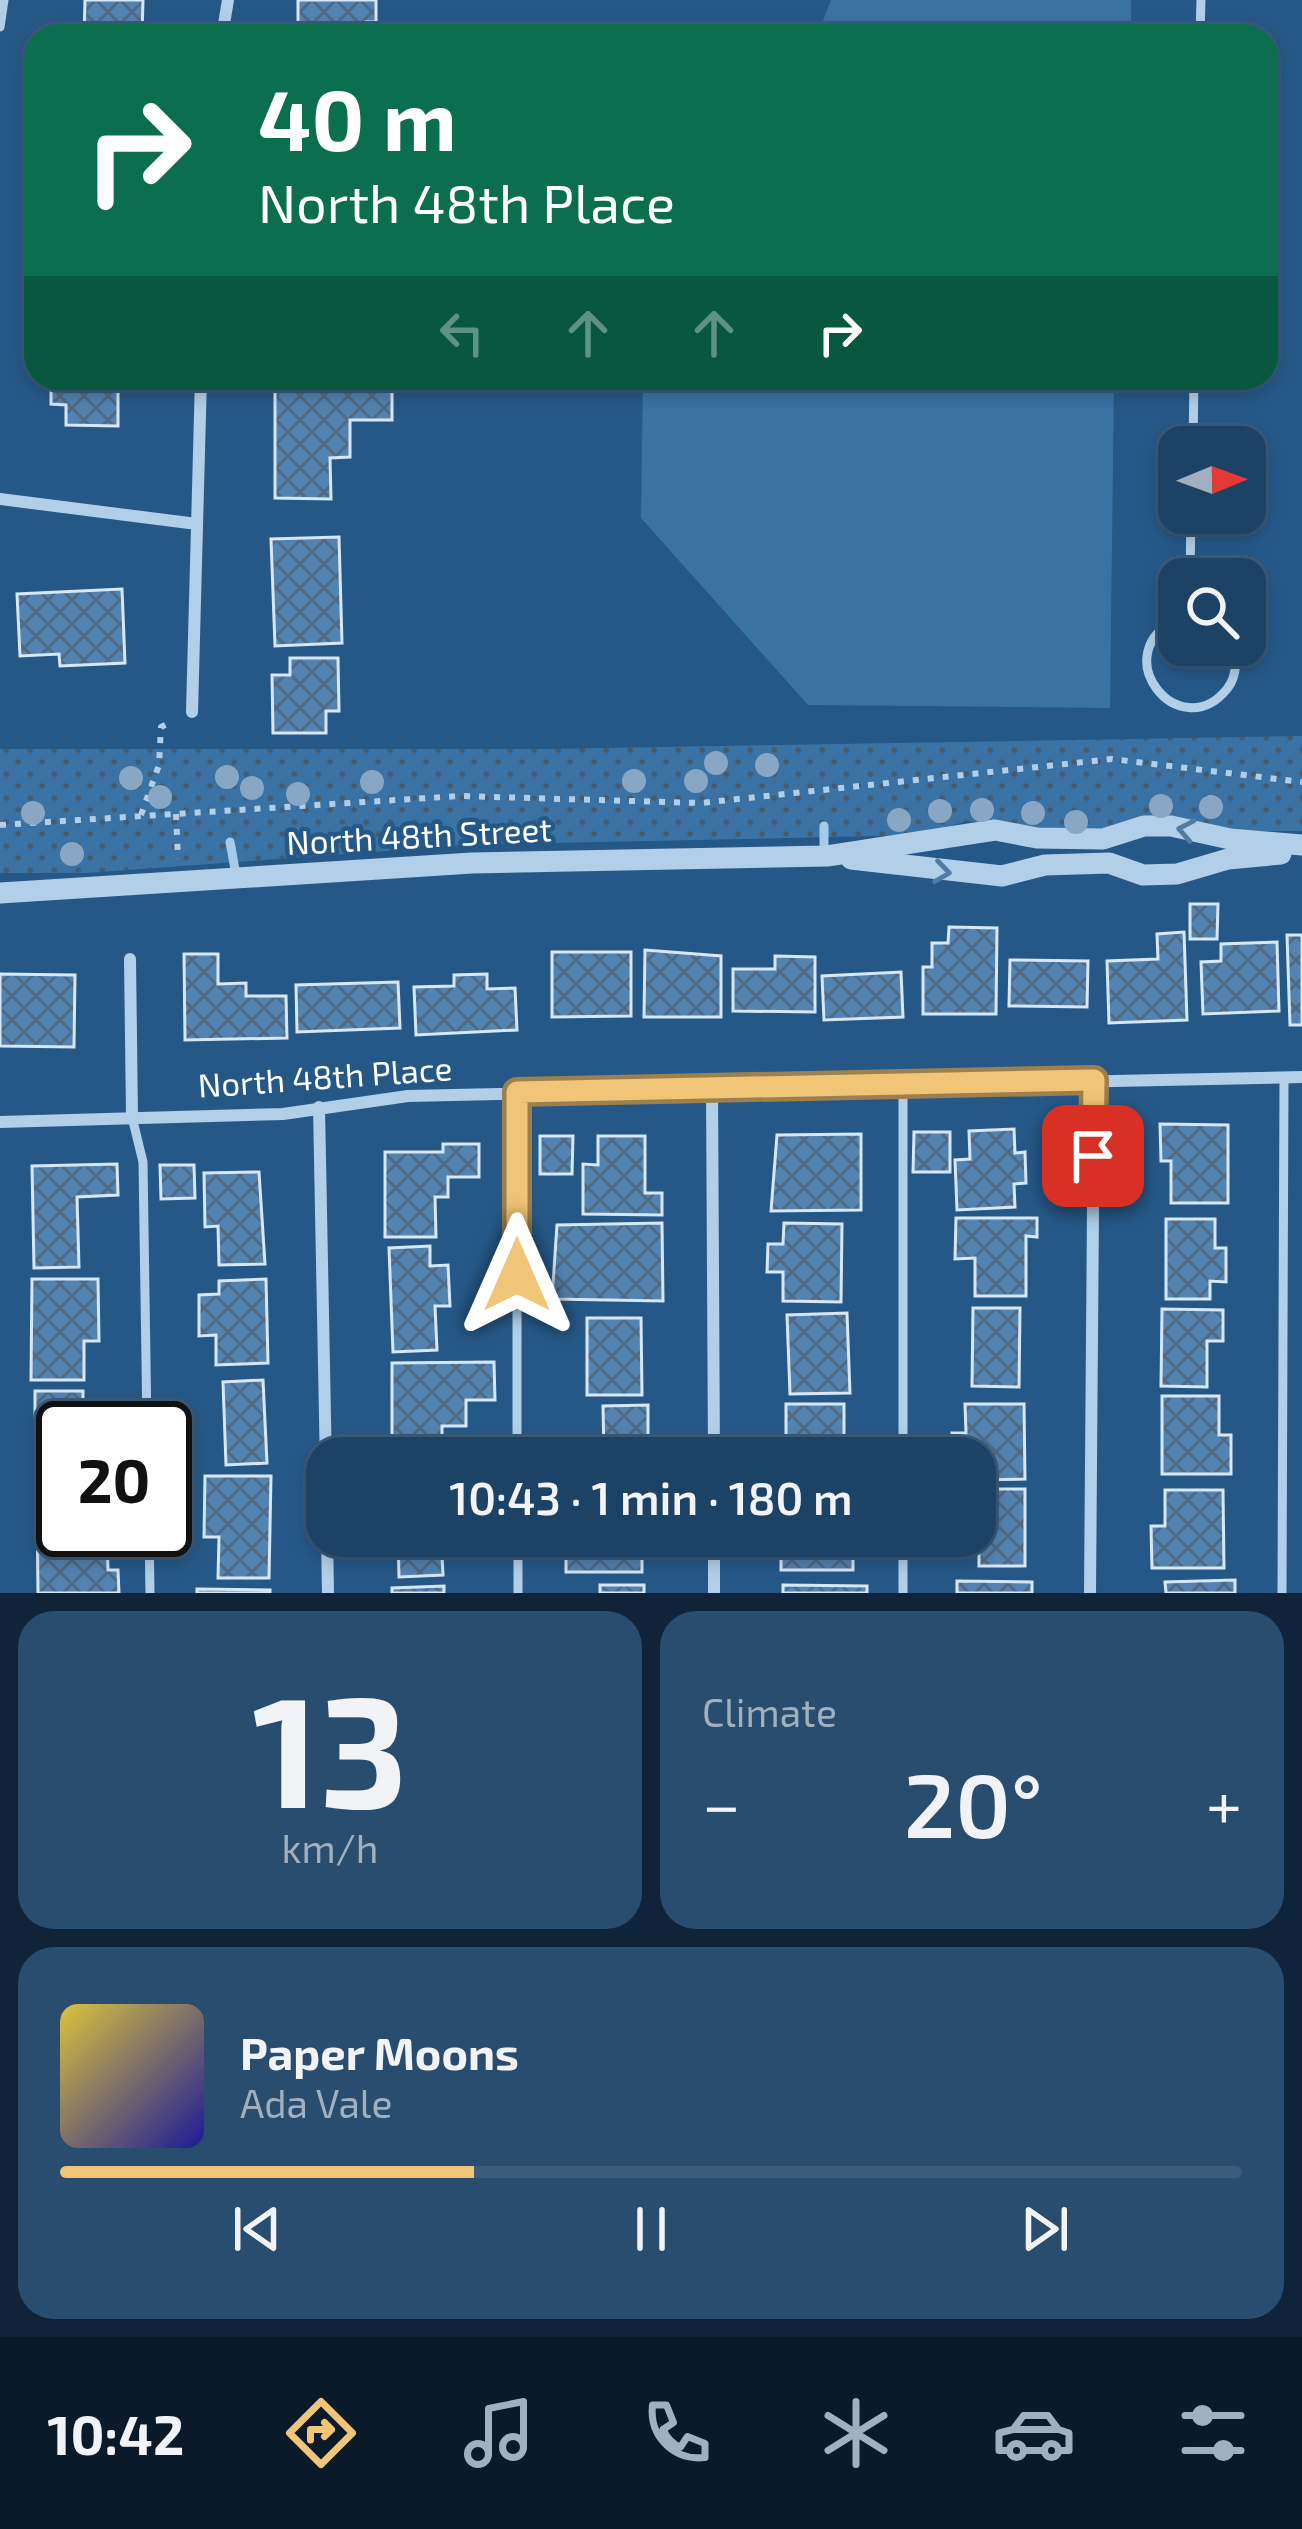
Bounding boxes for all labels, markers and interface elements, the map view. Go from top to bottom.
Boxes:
text: 40 m [258,67,457,168]
icon: right [60,72,216,228]
text: North 48th Place [258,169,675,234]
icon: left [429,300,495,366]
icon: ahead [555,300,621,366]
icon: ahead [681,300,747,366]
icon: right [807,300,873,366]
north arrow [1158,426,1266,534]
map controls [1158,426,1266,666]
button: search [1158,558,1266,666]
street label: North 48th Street [285,808,553,862]
one-way arrow [1177,818,1197,844]
one-way arrow [933,858,952,884]
street label: North 48th Place [196,1047,453,1105]
pin [1042,1105,1144,1207]
icon: arrive [1060,1123,1126,1189]
position arrow [454,1212,580,1338]
speed limit sign: 20 [36,1401,192,1557]
text: 10:43 · 1 min · 180 m [449,1470,853,1524]
text: 13 [252,1652,408,1839]
text: Climate [702,1688,837,1735]
text: 20° [904,1748,1043,1856]
text: − [702,1763,741,1842]
text: + [1206,1763,1242,1842]
text: km/h [282,1824,378,1871]
text: Paper Moons [240,2025,519,2079]
text: Ada Vale [240,2079,392,2126]
icon: previous [224,2196,290,2262]
icon: pause [618,2196,684,2262]
icon: next [1012,2196,1078,2262]
icon: directions [279,2391,363,2475]
icon: music [457,2391,541,2475]
icon: phone [635,2391,719,2475]
icon: climate [814,2391,898,2475]
icon: car [992,2391,1076,2475]
icon: filters [1171,2391,1255,2475]
text: 10:42 [47,2401,184,2466]

